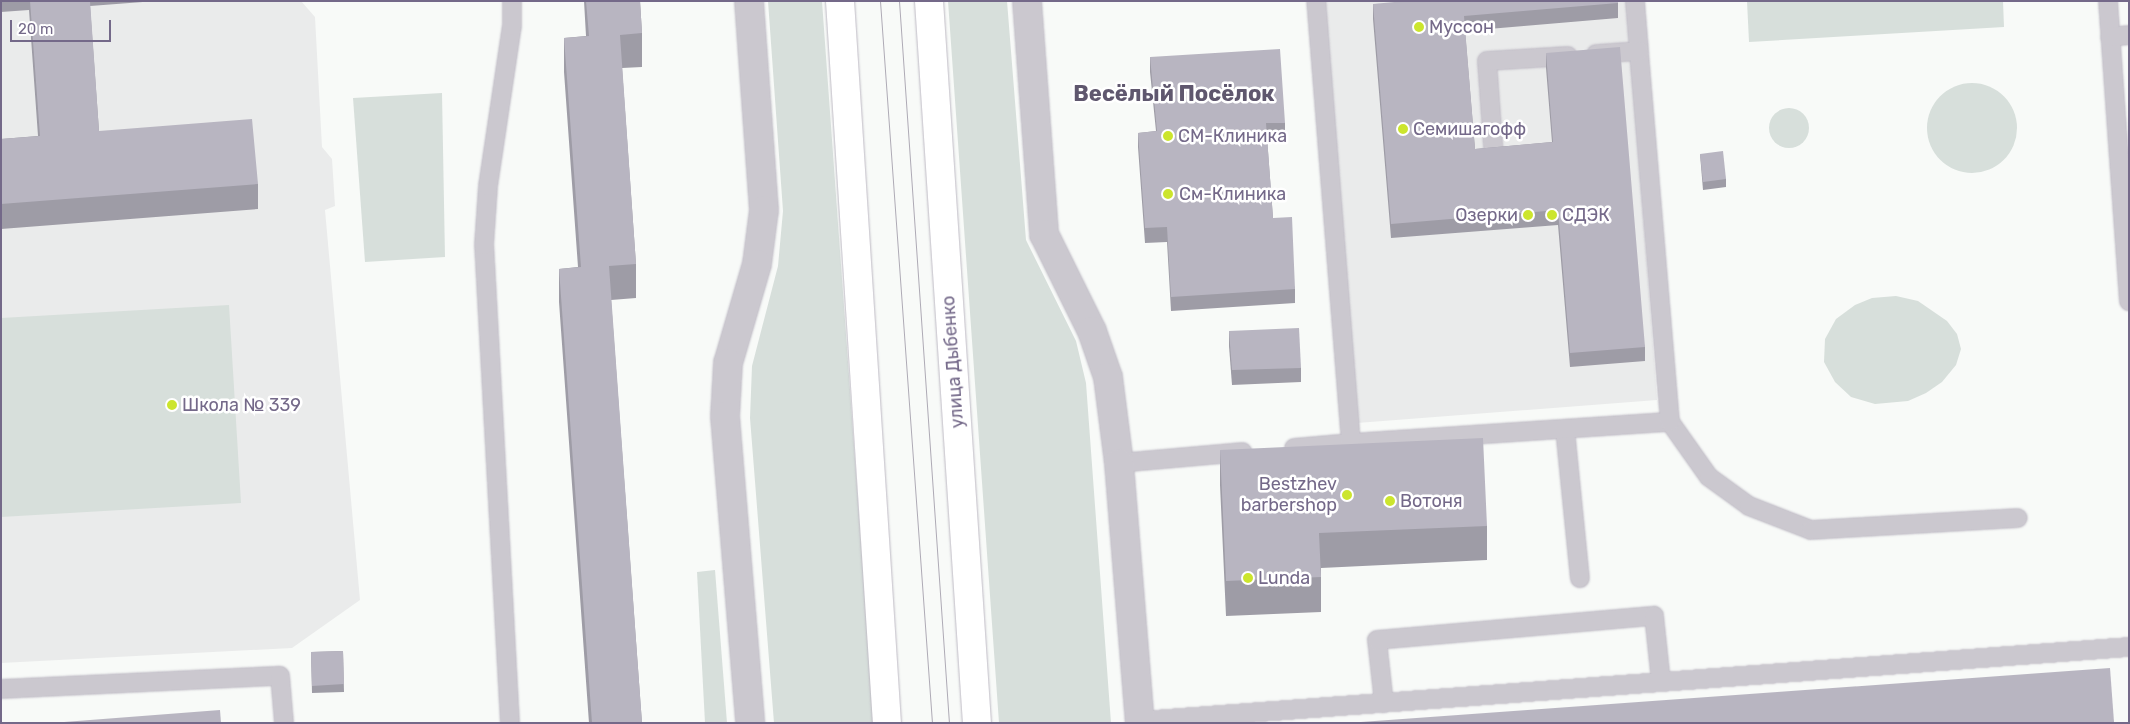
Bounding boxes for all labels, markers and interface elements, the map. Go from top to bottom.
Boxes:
scale bar [12,10,114,42]
place label: Муссон [1429,16,1494,38]
text: 20 m [18,20,53,38]
marker: Муссон [1413,21,1425,33]
district label: Весёлый Посёлок [1073,81,1275,107]
place label: Семишагофф [1413,118,1526,140]
marker: Семишагофф [1397,123,1409,135]
place label: СМ-Клиника [1178,125,1287,147]
marker: СМ-Клиника [1162,130,1174,142]
place label: См-Клиника [1179,183,1286,205]
marker: См-Клиника [1161,187,1175,201]
place label: Озерки [1455,204,1518,226]
place label: СДЭК [1562,204,1610,226]
marker: Озерки [1522,209,1534,221]
marker: СДЭК [1546,209,1558,221]
street label: улица Дыбенко [938,295,968,429]
place label: Школа № 339 [182,394,301,416]
marker: Школа № 339 [166,399,178,411]
place label: Bestzhev barbershop [1241,474,1337,516]
marker: Bestzhev barbershop [1341,489,1353,501]
place label: Вотоня [1400,490,1463,512]
marker: Вотоня [1384,495,1396,507]
place label: Lunda [1258,567,1310,589]
marker: Lunda [1242,572,1254,584]

